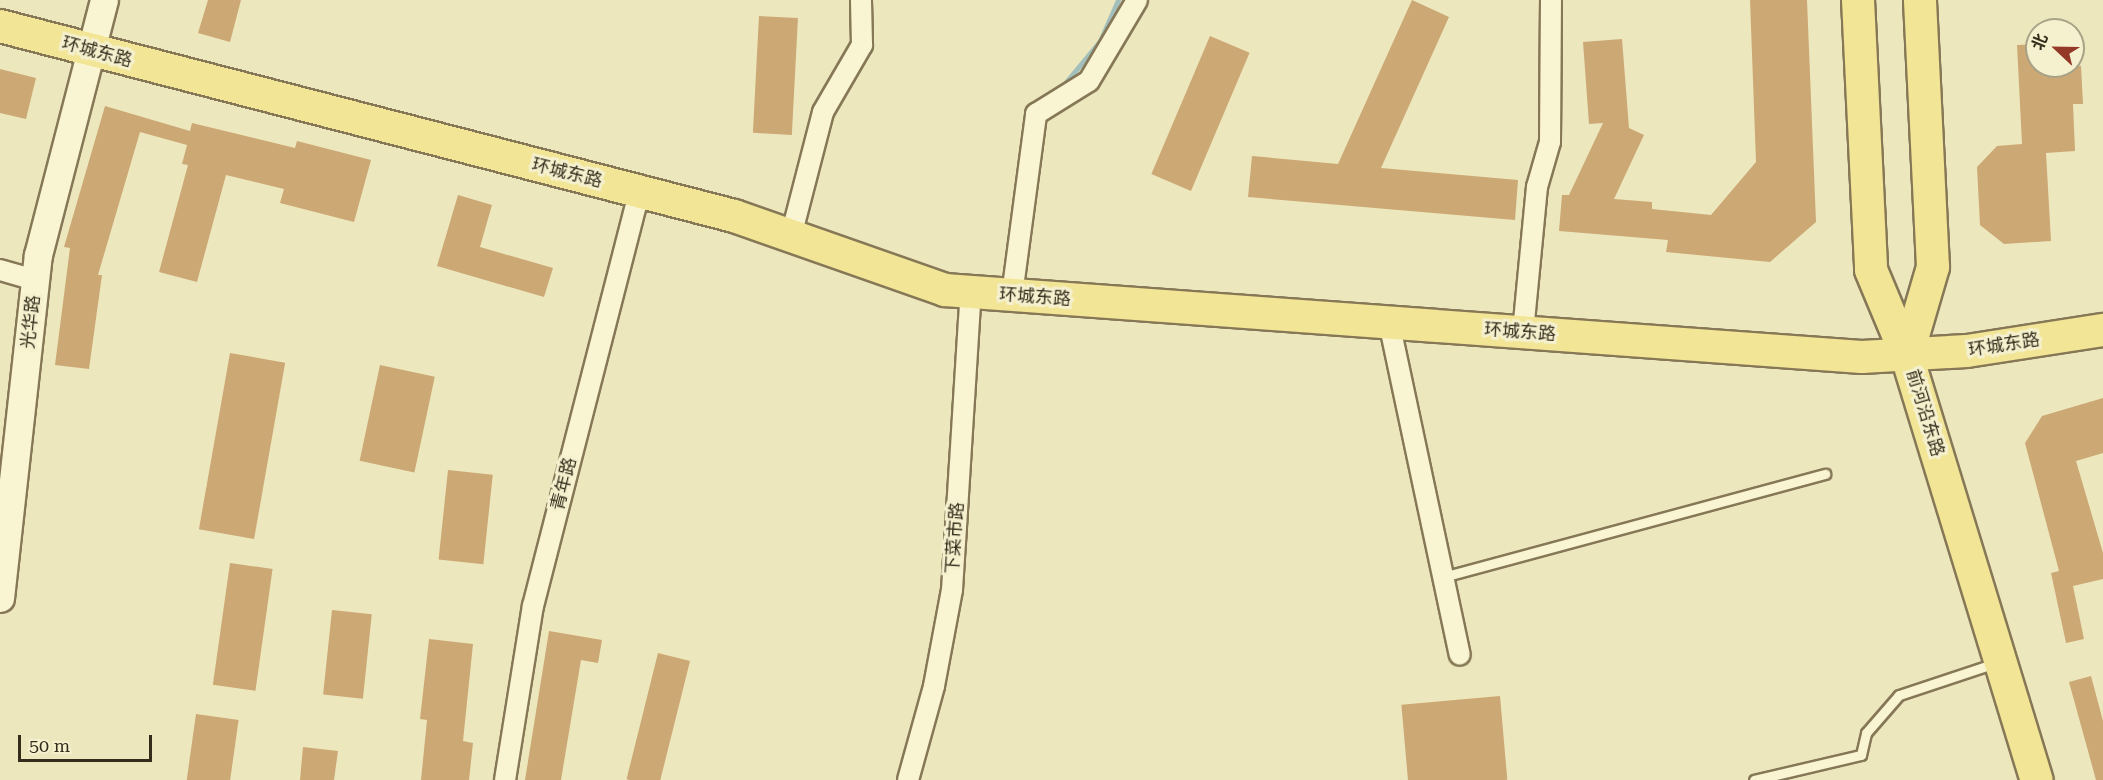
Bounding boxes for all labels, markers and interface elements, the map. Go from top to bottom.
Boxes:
north arrow [2025,18,2085,78]
text: 北 [2028,31,2052,53]
street label: 环城东路 [59,32,135,72]
street label: 环城东路 [529,154,605,192]
street label: 环城东路 [998,284,1072,310]
street label: 光华路 [17,294,45,350]
street label: 环城东路 [1483,319,1557,345]
street label: 环城东路 [1967,329,2041,361]
street label: 前河沿东路 [1902,367,1948,459]
street label: 青年路 [547,455,581,513]
street label: 下菜市路 [942,501,968,575]
scale bar [21,723,154,761]
text: 50 m [29,735,70,756]

